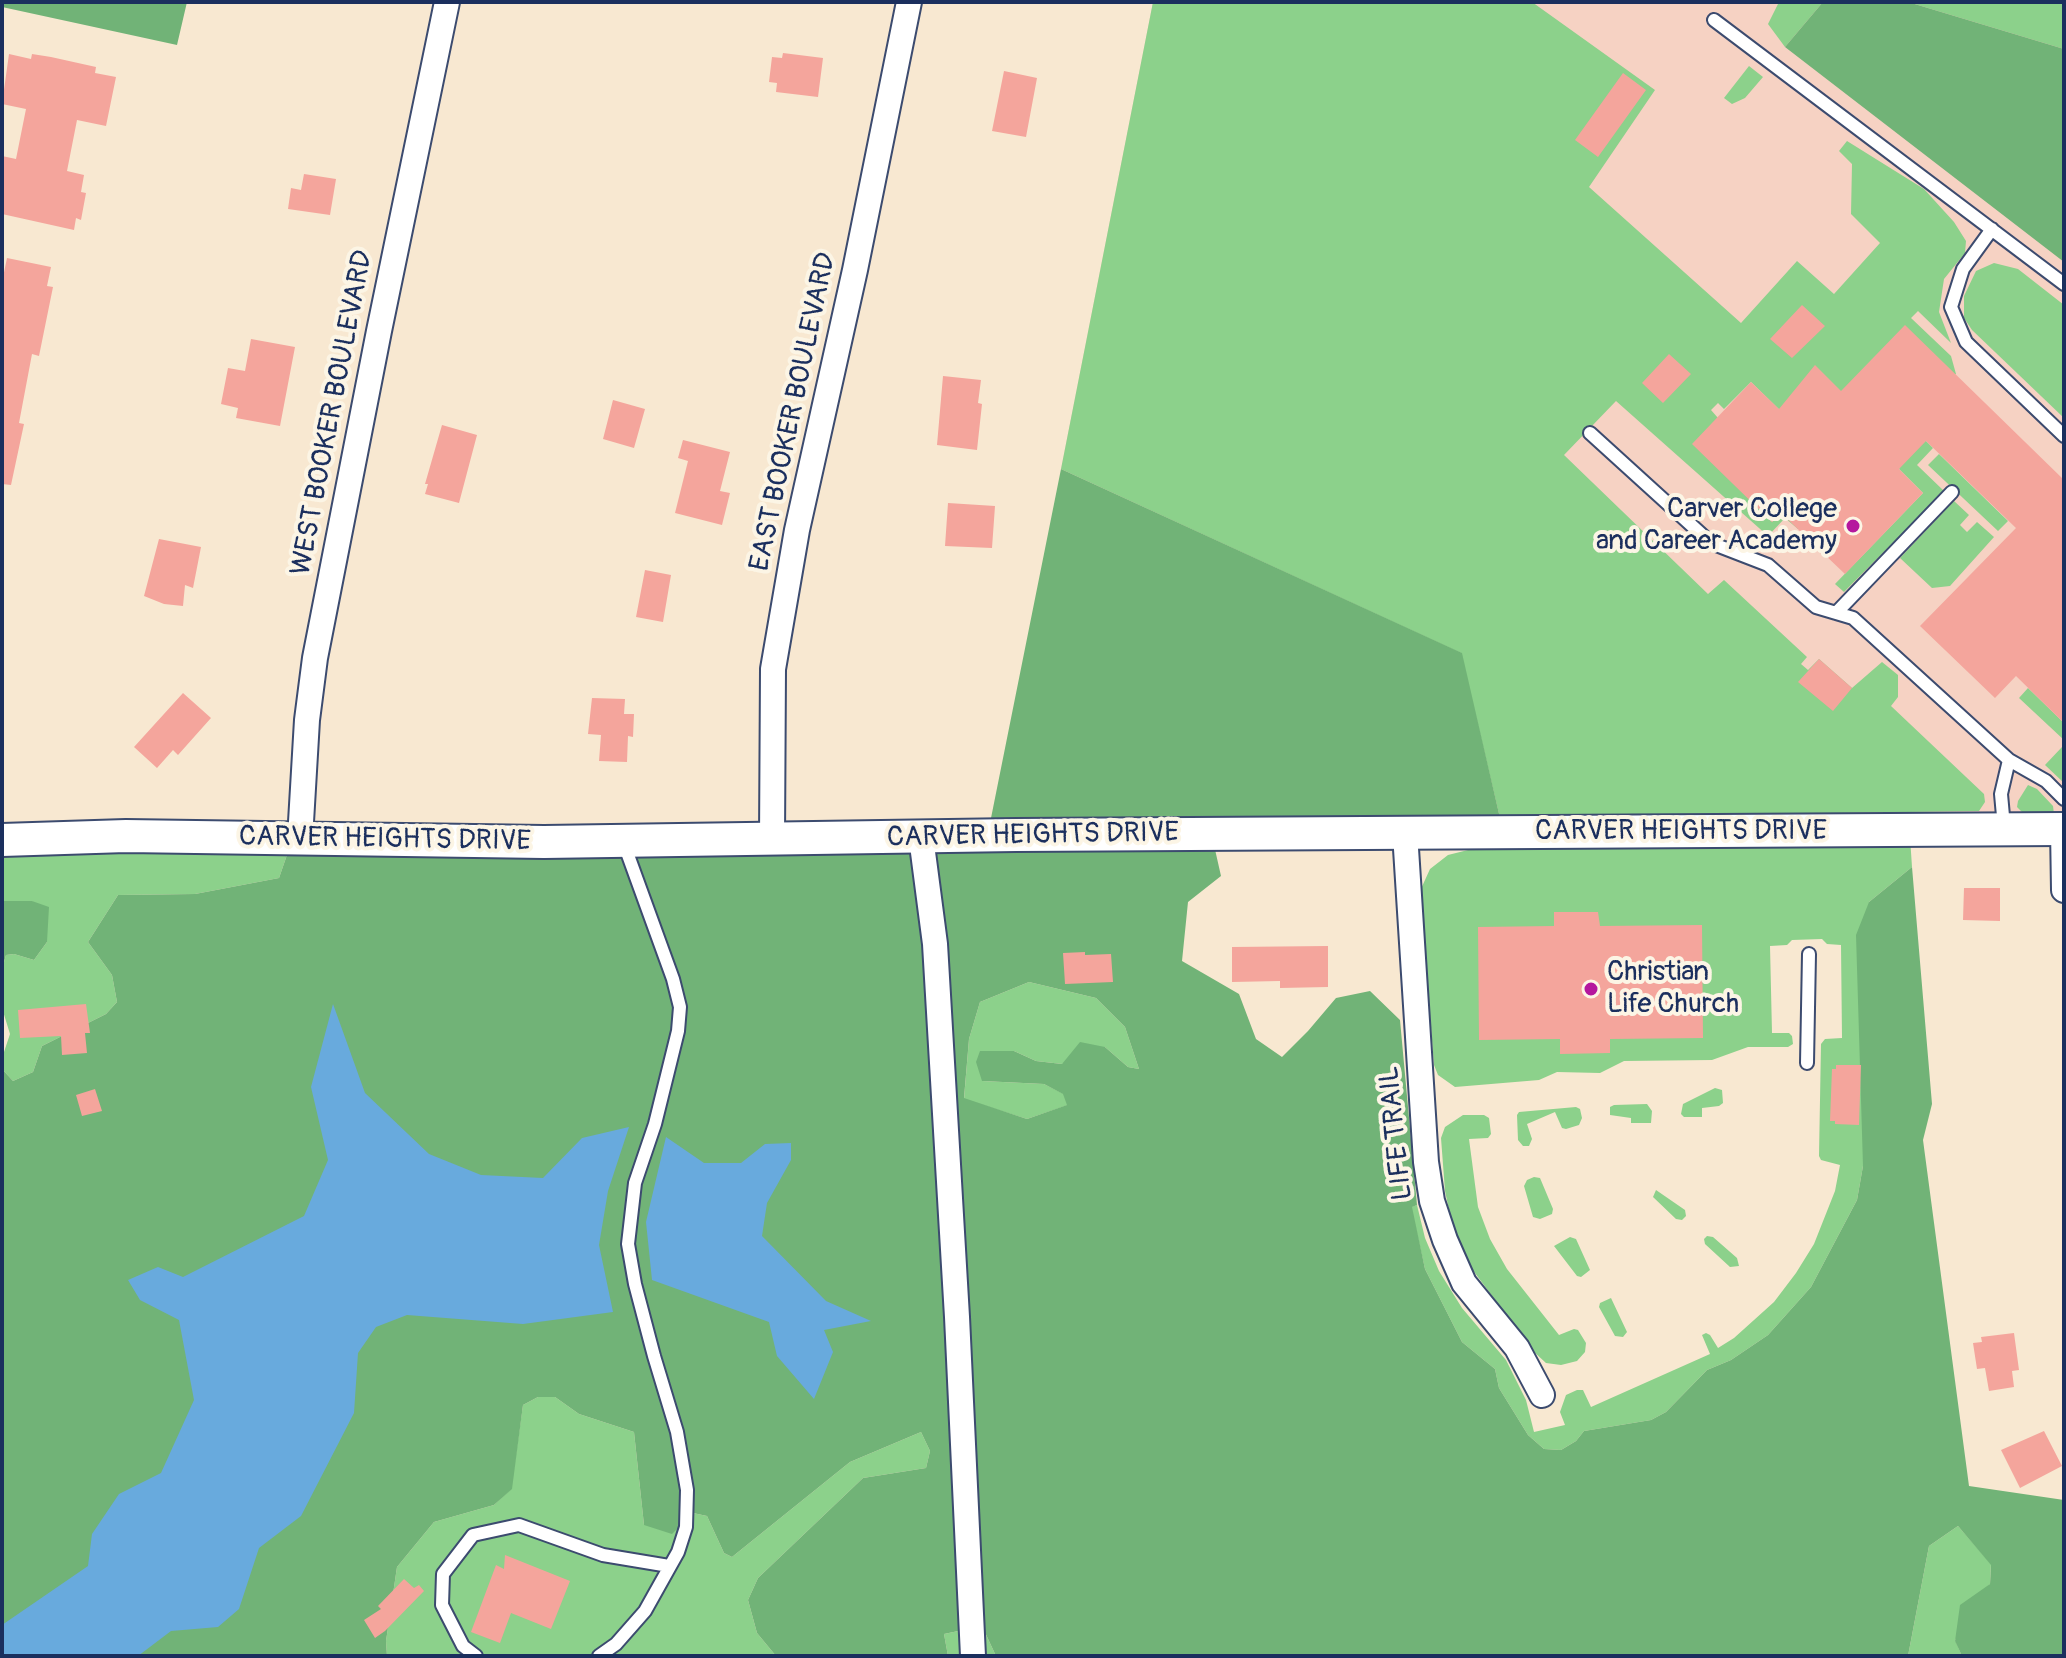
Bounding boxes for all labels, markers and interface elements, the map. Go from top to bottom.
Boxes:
street label: WEST BOOKER BOULEVARD [285,248,381,578]
street label: EAST BOOKER BOULEVARD [744,250,844,574]
place label: Carver College and Career Academy [1596,493,1837,559]
marker: Carver College and Career Academy [1844,517,1862,535]
street label: CARVER HEIGHTS DRIVE [1535,815,1827,849]
street label: CARVER HEIGHTS DRIVE [887,817,1179,855]
street label: CARVER HEIGHTS DRIVE [239,821,531,859]
place label: Christian Life Church [1607,956,1739,1022]
marker: Christian Life Church [1582,980,1600,998]
street label: LIFE TRAIL [1373,1064,1421,1202]

